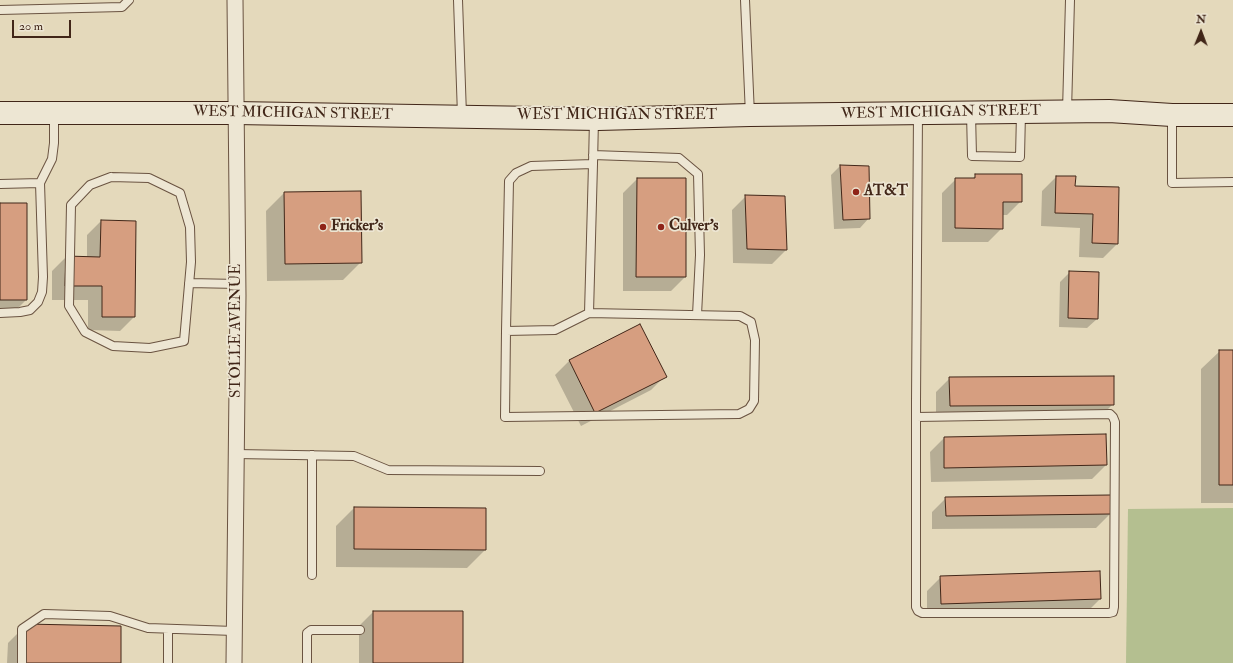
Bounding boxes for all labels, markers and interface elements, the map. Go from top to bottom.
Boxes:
scale bar [14,12,73,38]
north arrow [1181,12,1221,52]
text: N [1196,13,1206,26]
text: 20 m [19,19,43,34]
street label: WEST MICHIGAN STREET [841,102,1041,124]
street label: WEST MICHIGAN STREET [193,103,393,125]
street label: WEST MICHIGAN STREET [517,107,717,125]
place label: AT&T [864,183,908,201]
marker: AT&T [851,187,861,197]
place label: Fricker's [331,218,383,236]
place label: Culver's [669,218,718,236]
marker: Fricker's [318,222,328,232]
marker: Culver's [656,222,666,232]
street label: STOLLE AVENUE [228,264,246,398]

